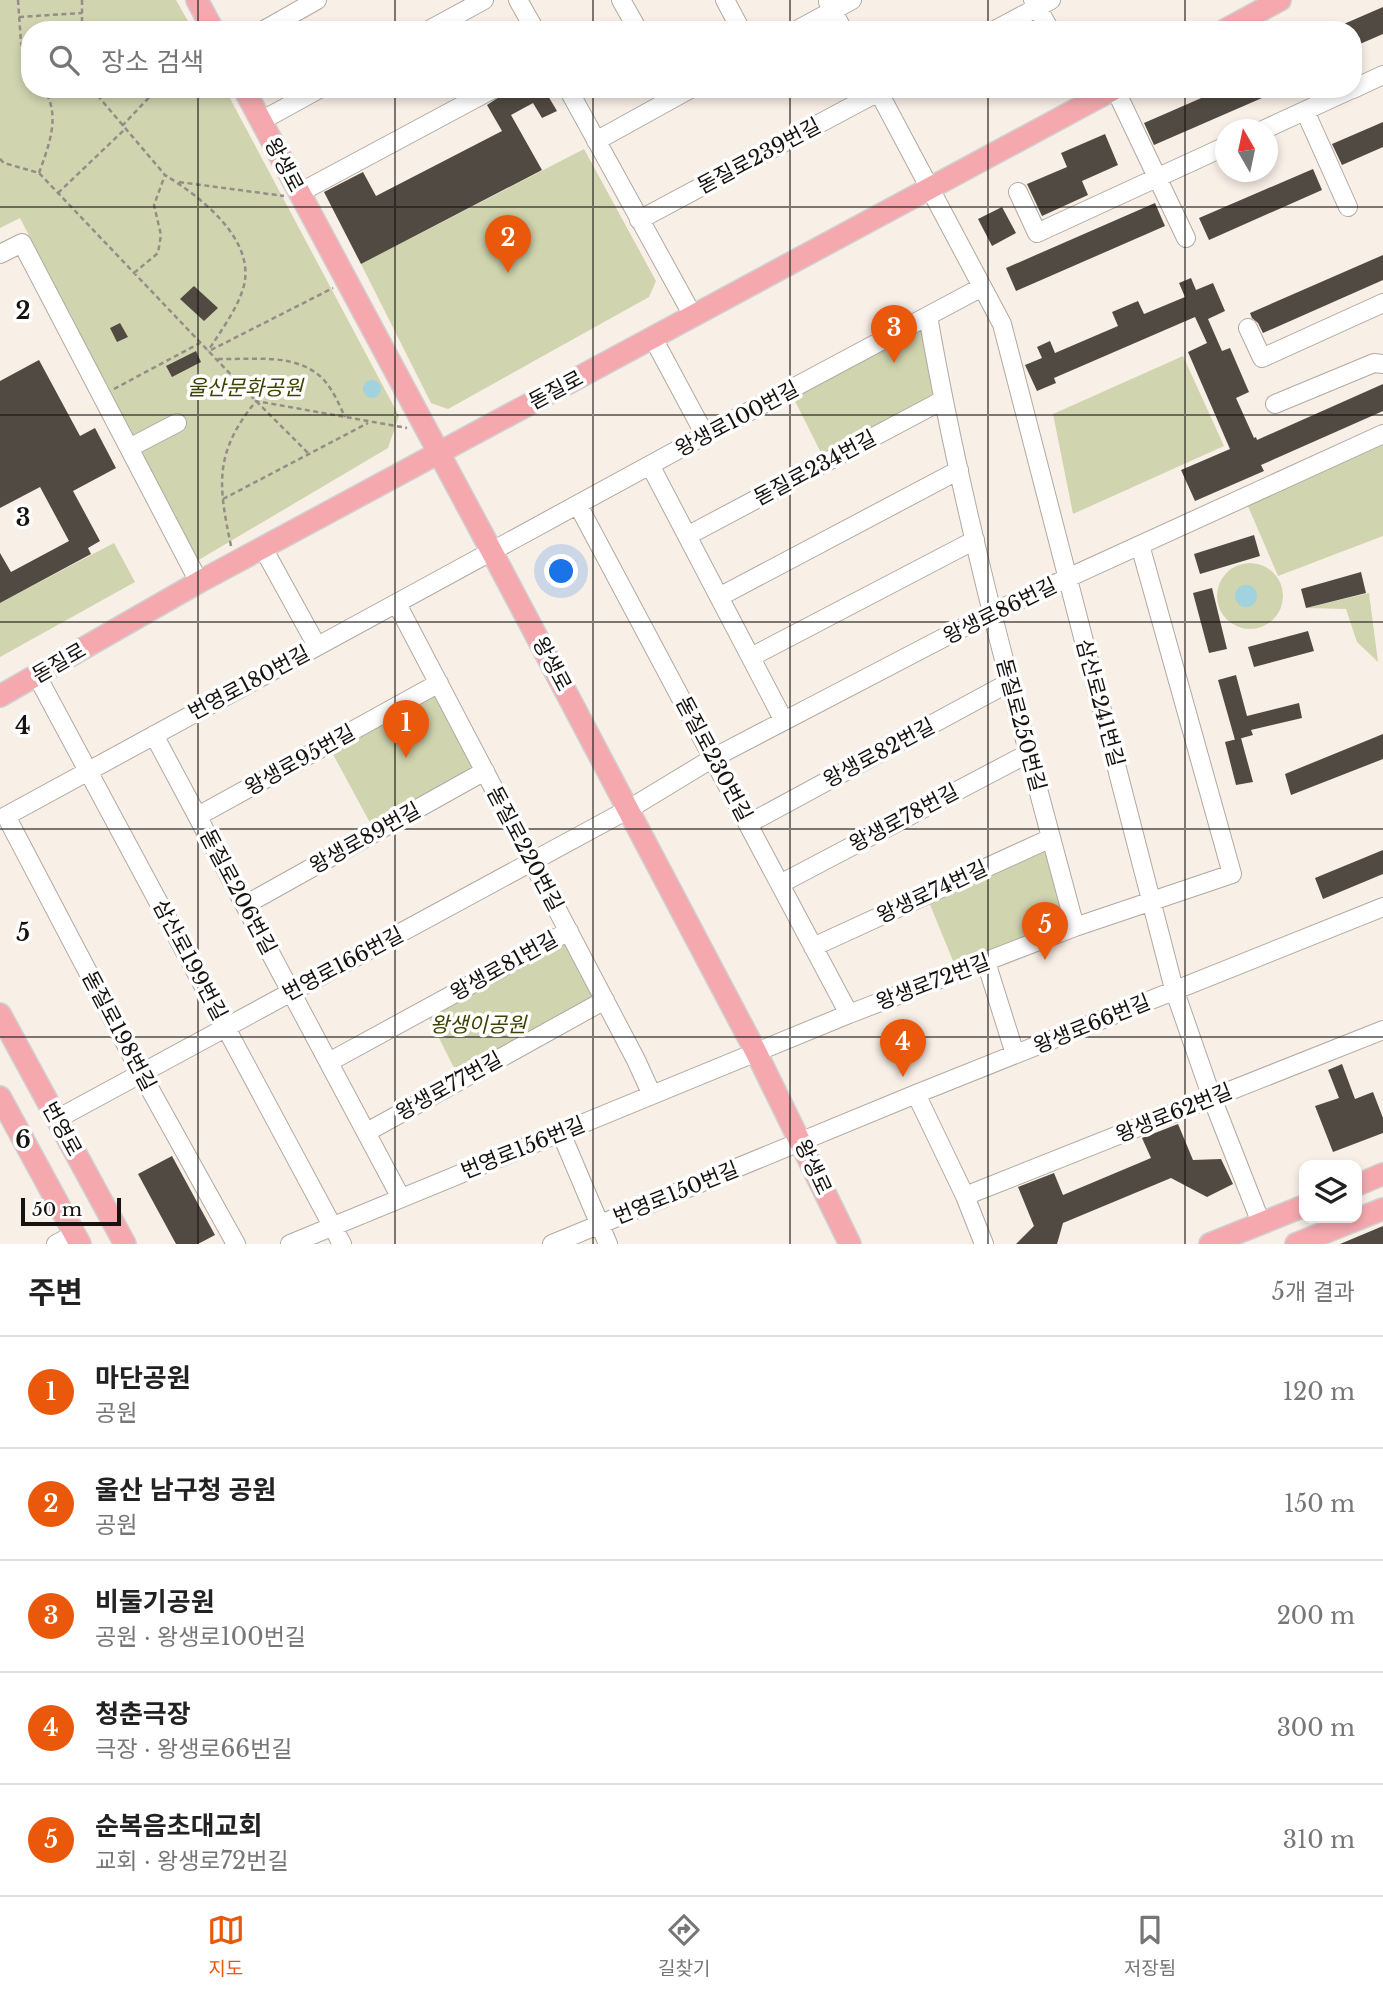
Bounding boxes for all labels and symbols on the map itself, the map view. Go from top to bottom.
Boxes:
street label: 돋질로239번길 [693,113,825,199]
north arrow [1215,119,1278,182]
street label: 왕생로 [259,133,309,197]
pin: 2 [485,215,531,273]
text: 2 [16,297,30,325]
pin: 3 [871,305,917,363]
street label: 돋질로 [524,365,588,415]
park label: 울산문화공원 [187,375,305,401]
street label: 왕생로100번길 [671,376,803,462]
street label: 돋질로234번길 [749,425,881,511]
text: 3 [16,504,30,532]
your location [544,554,578,588]
street label: 왕생로86번길 [939,572,1061,650]
street label: 왕생로 [527,632,577,696]
street label: 삼산로241번길 [1070,636,1130,770]
street label: 돋질로 [27,637,91,689]
street label: 번영로180번길 [184,640,314,726]
street label: 돋질로250번길 [991,656,1051,794]
street label: 돋질로230번길 [670,692,758,826]
pin: 1 [383,700,429,758]
text: 4 [15,712,31,740]
street label: 왕생로82번길 [819,713,939,793]
street label: 왕생로95번길 [240,719,360,801]
street label: 왕생로78번길 [845,778,963,858]
street label: 돋질로220번길 [481,782,569,916]
street label: 왕생로89번길 [305,797,425,879]
street label: 돋질로206번길 [194,825,282,959]
street label: 왕생로74번길 [873,855,991,929]
street label: 삼산로199번길 [147,895,233,1025]
pin: 5 [1022,902,1068,960]
text: 5 [16,919,30,947]
street label: 번영로166번길 [278,921,408,1007]
street label: 왕생로81번길 [446,926,562,1006]
street label: 왕생로72번길 [872,948,994,1016]
street label: 돋질로198번길 [76,967,162,1095]
street label: 왕생로66번길 [1030,989,1154,1059]
park label: 왕생이공원 [430,1012,528,1038]
pin: 4 [880,1019,926,1077]
street label: 왕생로77번길 [391,1046,507,1126]
street label: 왕생로62번길 [1112,1078,1236,1148]
street label: 번영로 [37,1097,87,1161]
street label: 번영로156번길 [457,1111,589,1185]
text: 6 [15,1126,31,1154]
street label: 왕생로 [789,1135,837,1199]
street label: 번영로150번길 [610,1156,742,1230]
scale bar [21,1195,121,1227]

